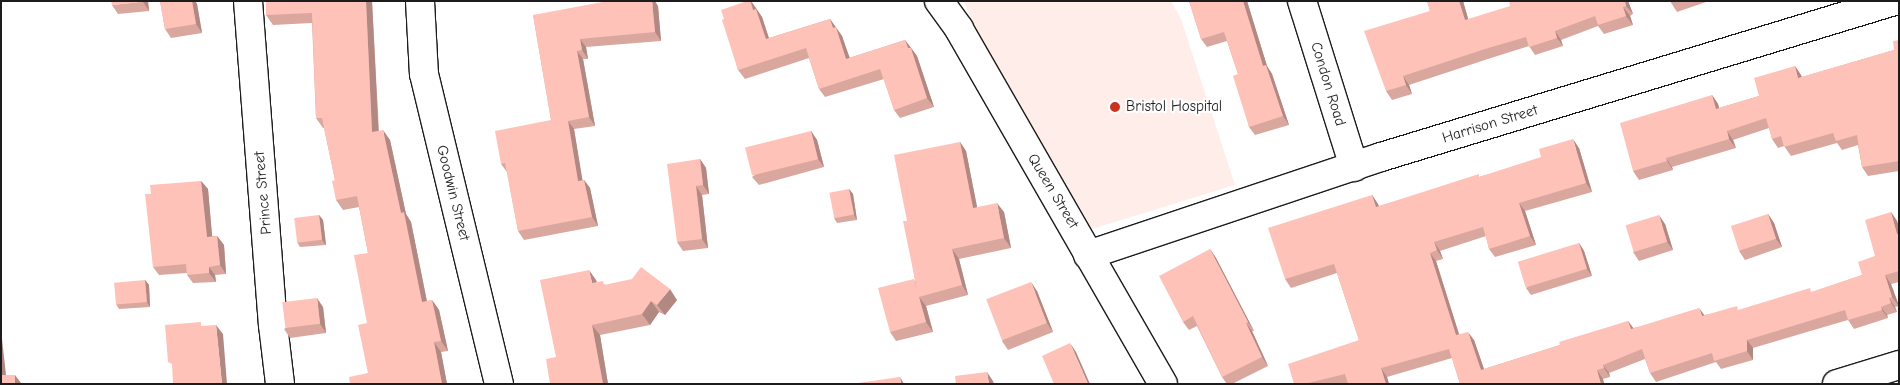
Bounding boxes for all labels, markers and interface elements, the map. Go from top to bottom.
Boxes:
street label: Condon Road [1307,40,1349,128]
place label: Bristol Hospital [1126,98,1222,116]
marker: Bristol Hospital [1108,100,1122,114]
street label: Harrison Street [1440,101,1540,147]
street label: Goodwin Street [432,143,474,243]
street label: Queen Street [1024,150,1082,232]
street label: Prince Street [250,151,276,235]

